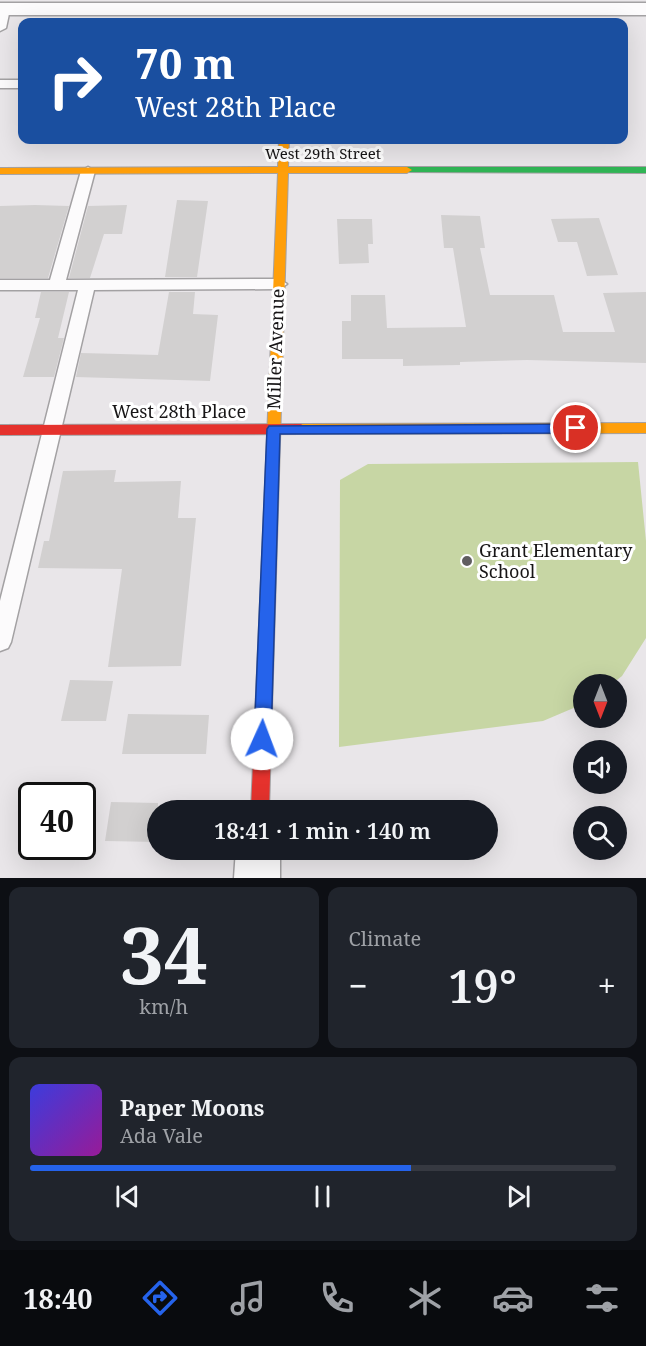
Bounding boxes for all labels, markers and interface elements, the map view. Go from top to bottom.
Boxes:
text: 70 m [135,34,235,91]
icon: right [36,42,114,120]
text: West 28th Place [135,88,336,125]
street label: West 29th Street [265,143,381,163]
street label: Miller Avenue [261,288,289,410]
street label: West 28th Place [112,399,246,423]
pin [550,402,601,453]
icon: arrive [559,411,592,444]
place label: Grant Elementary School [479,538,633,583]
marker: Grant Elementary School [460,554,474,568]
north arrow [573,674,627,728]
map controls [573,674,627,860]
position arrow [230,707,294,771]
button: sound [573,740,627,794]
speed limit sign: 40 [18,782,96,860]
button: search [573,806,627,860]
text: 18:41 · 1 min · 140 m [214,815,431,845]
text: 34 [120,901,208,1007]
text: Climate [349,925,421,952]
text: 19° [448,955,517,1016]
text: − [349,963,368,1008]
text: + [598,963,616,1008]
text: km/h [139,993,188,1020]
text: Paper Moons [120,1092,264,1122]
text: Ada Vale [120,1122,203,1149]
icon: previous [111,1180,144,1213]
icon: pause [306,1180,339,1213]
icon: next [502,1180,535,1213]
icon: directions [139,1277,181,1319]
icon: music [227,1277,269,1319]
icon: phone [316,1277,358,1319]
icon: climate [404,1277,446,1319]
icon: car [492,1277,534,1319]
icon: filters [581,1277,623,1319]
text: 18:40 [23,1280,92,1317]

